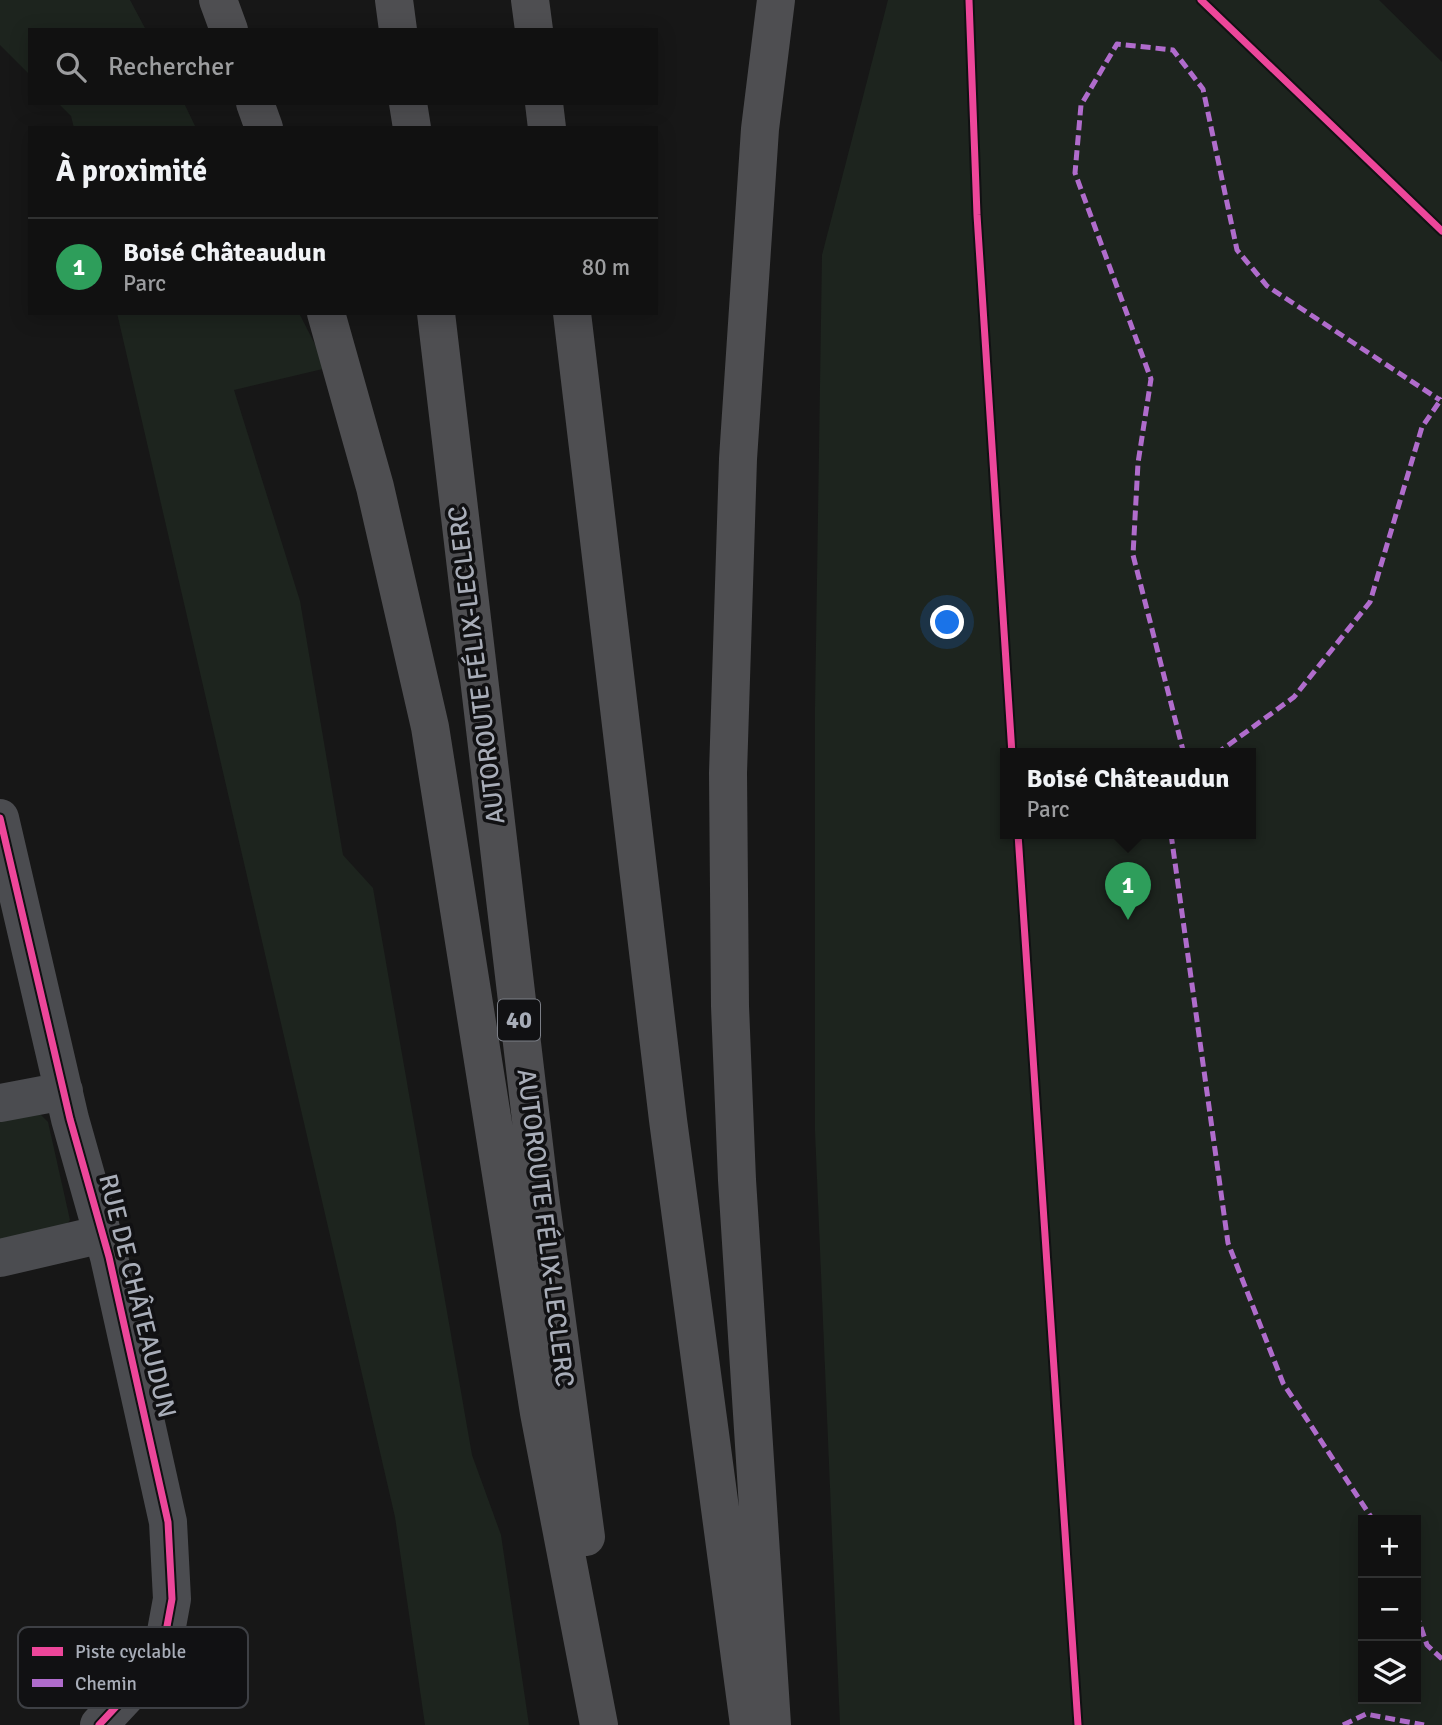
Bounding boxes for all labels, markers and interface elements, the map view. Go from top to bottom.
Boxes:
search box [28,28,658,105]
icon: search [52,48,90,86]
text: Rechercher [108,51,234,83]
text: À proximité [56,153,207,190]
text: Boisé Châteaudun [123,237,326,269]
text: 1 [73,253,85,282]
text: 80 m [582,253,630,282]
text: Parc [123,269,166,298]
street label: AUTOROUTE FÉLIX-LECLERC [442,504,512,826]
your location [930,605,964,639]
popup [1000,748,1256,839]
text: Boisé Châteaudun [1026,763,1230,795]
text: Parc [1026,795,1070,824]
pin: 1 [1105,862,1151,920]
road number: 40 [498,1000,540,1040]
street label: AUTOROUTE FÉLIX-LECLERC [510,1067,580,1389]
street label: RUE DE CHÂTEAUDUN [91,1171,183,1421]
map controls [1358,1515,1421,1704]
button: + [1358,1515,1421,1578]
button: − [1358,1578,1421,1641]
legend [18,1627,248,1708]
text: Piste cyclable [75,1640,186,1664]
button: layers [1358,1641,1421,1704]
text: Chemin [75,1672,137,1696]

